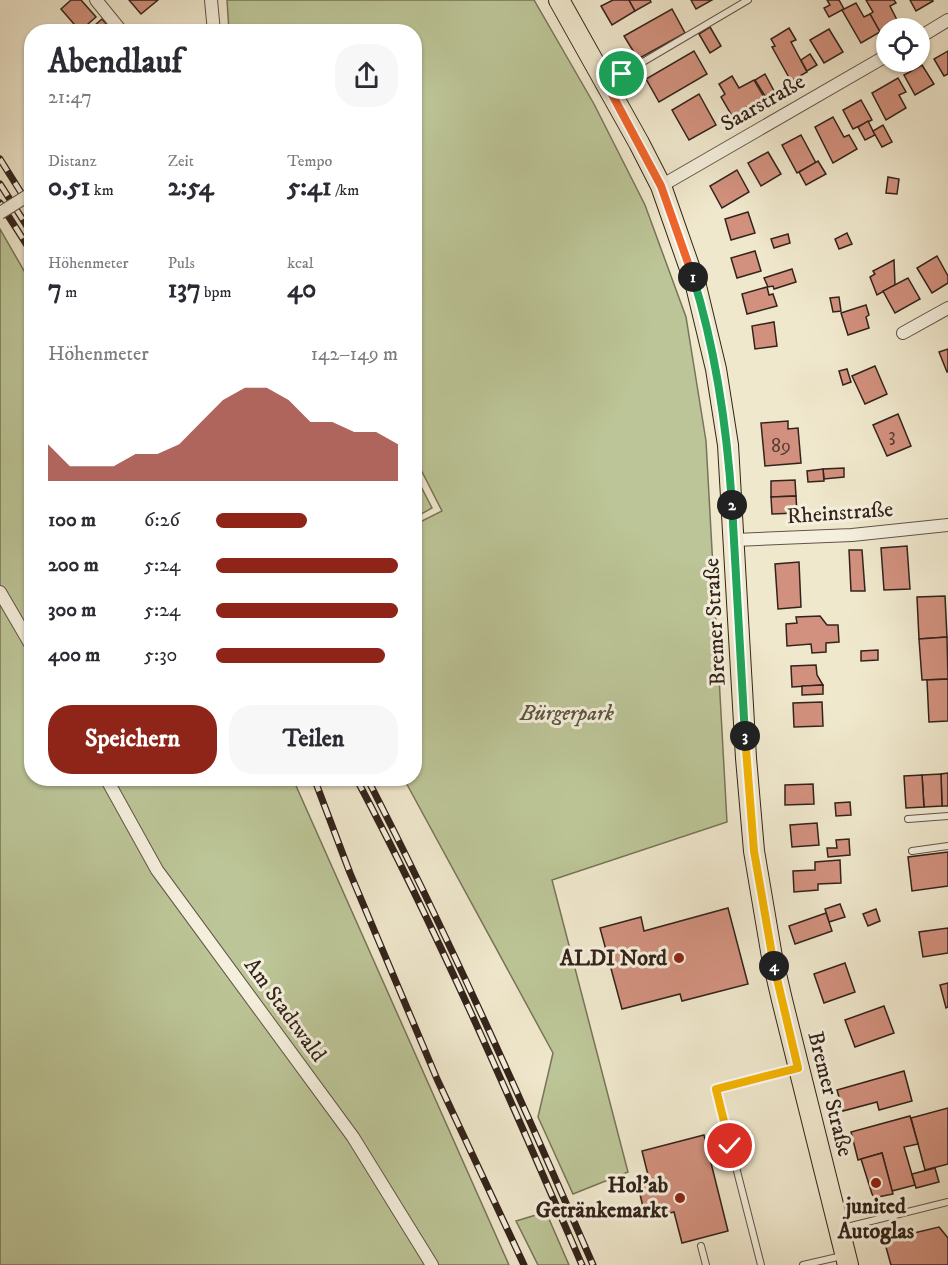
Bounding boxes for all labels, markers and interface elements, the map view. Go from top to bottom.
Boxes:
map controls [876,18,930,72]
button: locate [876,18,930,72]
text: Abendlauf [48,42,182,83]
button: share [335,44,398,107]
pin [596,48,647,99]
icon: arrive [605,57,638,90]
street label: Saarstraße [716,68,810,138]
text: 21:47 [48,85,92,110]
text: Distanz [48,151,97,171]
text: Zeit [168,151,194,171]
text: Tempo [287,151,332,171]
text: 0.51 [48,171,90,204]
text: 2:54 [168,171,214,204]
text: 5:41 [287,171,332,204]
text: km [90,180,114,200]
text: /km [332,180,359,200]
text: Höhenmeter [48,253,129,273]
text: Puls [168,253,195,273]
text: kcal [287,253,314,273]
pin: 1 [678,262,708,292]
text: 1 [690,267,696,287]
text: 7 [48,273,62,306]
text: 137 [168,273,201,306]
text: 40 [287,273,316,306]
text: m [62,282,77,302]
text: bpm [201,282,232,302]
text: Höhenmeter [48,342,149,367]
text: 142–149 m [311,342,398,367]
house number: 3 [888,423,896,448]
house number: 89 [771,434,791,459]
pin: 2 [717,490,747,520]
text: 2 [728,495,736,515]
street label: Rheinstraße [786,496,894,530]
text: 100 m [48,508,96,533]
text: 6:26 [144,508,180,533]
text: 200 m [48,553,99,578]
text: 5:24 [144,553,181,578]
street label: Bremer Straße [698,557,732,687]
text: 300 m [48,598,96,623]
text: 5:24 [144,598,181,623]
text: 400 m [48,643,100,668]
text: 5:30 [144,643,177,668]
park label: Bürgerpark [519,700,615,727]
button: Speichern [48,705,217,774]
button: Teilen [229,705,398,774]
pin: 3 [730,721,760,751]
text: 3 [742,726,748,746]
place label: ALDI Nord [559,945,668,972]
marker: ALDI Nord [672,951,686,965]
pin: 4 [759,951,789,981]
street label: Am Stadtwald [238,953,332,1067]
text: 4 [769,956,779,976]
street label: Bremer Straße [801,1029,859,1159]
pin [704,1120,755,1171]
icon: check [713,1129,746,1162]
place label: Hol'ab Getränkemarkt [536,1172,668,1224]
marker: junited Autoglas [869,1176,883,1190]
marker: Hol'ab Getränkemarkt [673,1191,687,1205]
place label: junited Autoglas [837,1193,915,1245]

